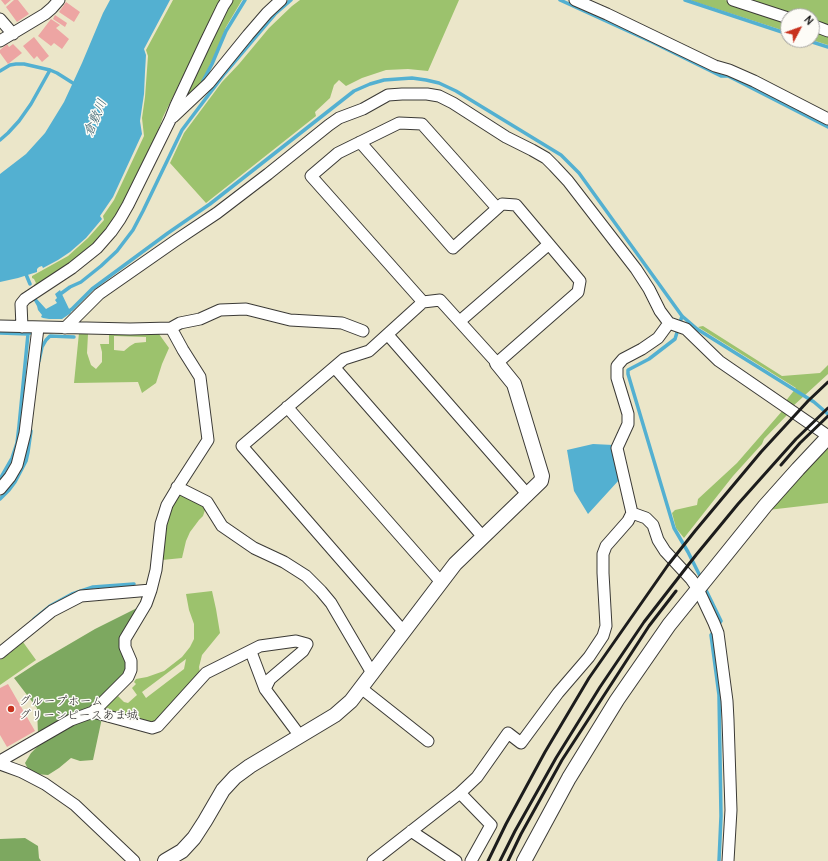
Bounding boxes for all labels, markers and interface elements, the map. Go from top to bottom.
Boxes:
north arrow [780,8,820,48]
text: N [801,13,816,28]
water label: 倉敷川 [81,97,111,139]
place label: グループホーム グリーンピースあま城 [19,695,138,723]
marker: グループホーム グリーンピースあま城 [6,704,16,714]

